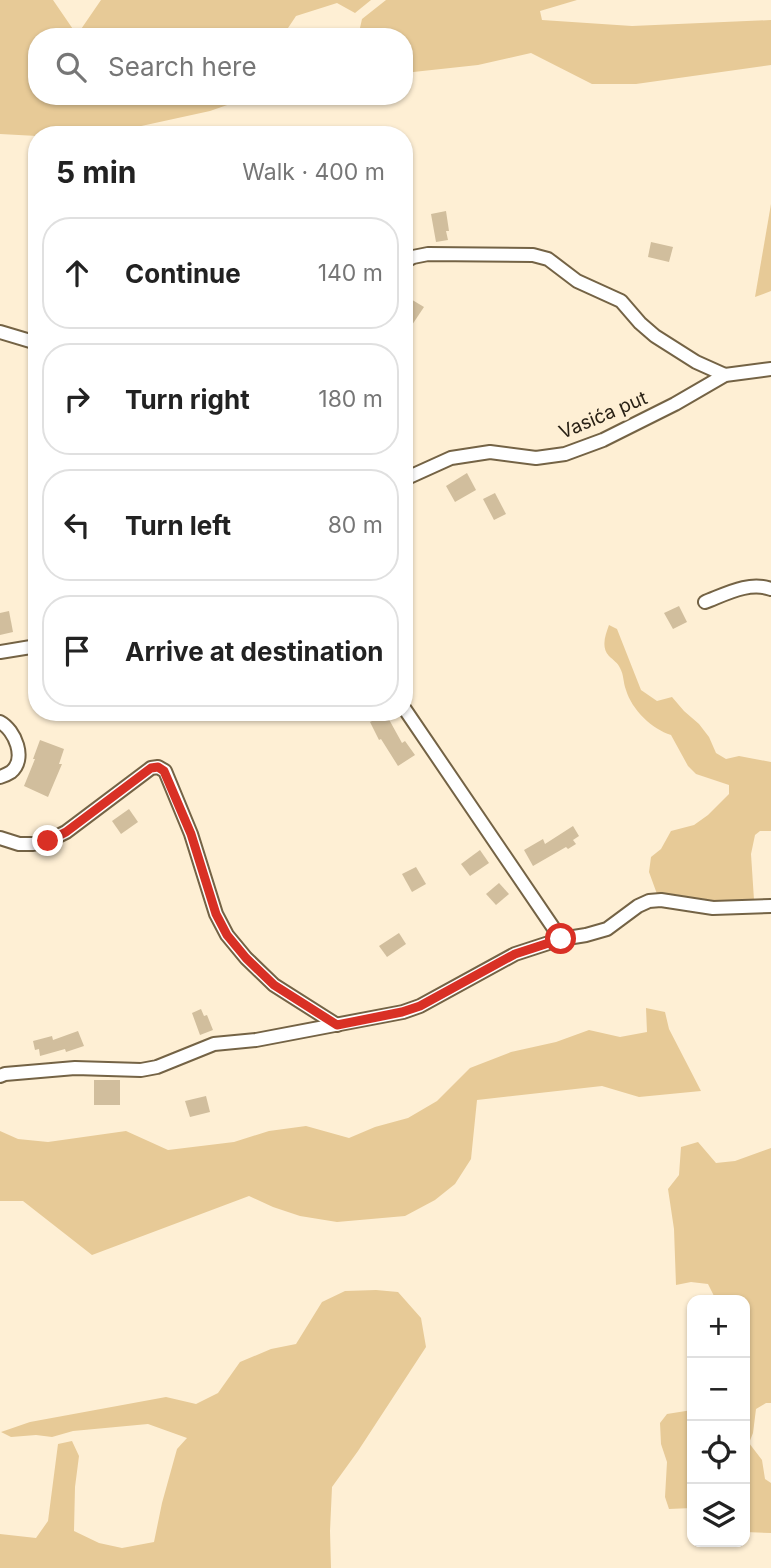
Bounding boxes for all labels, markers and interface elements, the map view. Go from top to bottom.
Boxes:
search box [28,28,413,105]
icon: search [52,48,90,86]
text: Search here [108,51,257,82]
text: 5 min [56,154,136,190]
text: Walk · 400 m [242,158,385,186]
icon: ahead [58,254,96,292]
text: Continue [125,258,241,289]
text: 140 m [318,259,383,287]
icon: right [58,380,96,418]
text: Turn right [125,384,250,415]
text: 180 m [318,385,383,413]
street label: Vasića put [555,386,651,444]
icon: left [58,506,96,544]
text: Turn left [125,510,231,541]
text: 80 m [328,511,383,539]
icon: arrive [58,632,96,670]
text: Arrive at destination [125,636,384,667]
route end [32,825,63,856]
route start [545,923,576,954]
map controls [687,1295,750,1547]
button: + [687,1295,750,1358]
button: − [687,1358,750,1421]
button: locate [687,1421,750,1484]
button: layers [687,1484,750,1547]

